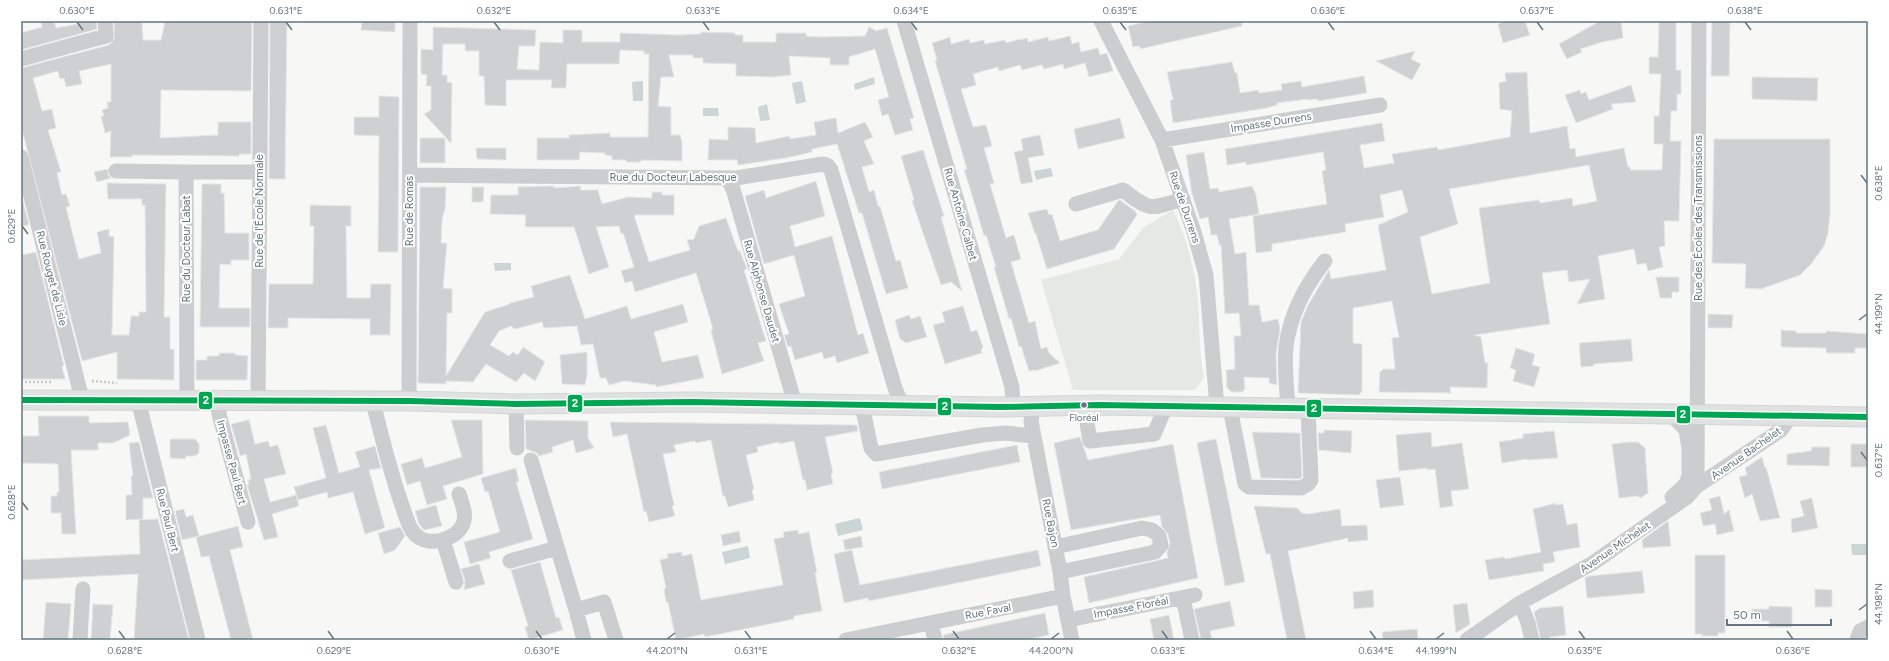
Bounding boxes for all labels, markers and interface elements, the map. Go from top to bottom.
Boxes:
text: 0.630°E [59,4,95,17]
text: 0.631°E [269,4,303,17]
text: 0.632°E [477,4,511,17]
text: 0.633°E [686,4,720,17]
text: 0.634°E [893,4,929,17]
text: 0.635°E [1103,4,1138,17]
text: 0.636°E [1311,4,1346,17]
text: 0.637°E [1520,4,1554,17]
text: 0.638°E [1727,4,1763,17]
street label: Impasse Durrens [1230,110,1313,135]
street label: Rue des Écoles des Transmissions [1692,135,1705,301]
street label: Rue de l'École Normale [253,154,266,268]
text: 0.638°E [1872,165,1885,201]
street label: Rue Antoine Calbet [941,166,980,262]
street label: Rue de Durrens [1166,169,1203,245]
street label: Rue du Docteur Labesque [609,171,737,184]
street label: Rue de Romas [403,176,416,246]
street label: Rue du Docteur Labat [180,195,193,303]
text: 0.629°E [5,208,18,244]
street label: Rue Rouget de Lisle [33,229,70,327]
street label: Rue Alphonse Daudet [741,238,782,344]
text: 44.199°N [1872,293,1885,335]
line badge: 2 [198,391,213,410]
text: 2 [203,394,209,407]
line badge: 2 [567,394,583,413]
text: 2 [572,397,578,410]
line badge: 2 [937,397,952,416]
line badge: 2 [1306,399,1322,418]
text: 2 [942,400,948,413]
marker: Floréal [1079,400,1089,410]
text: 2 [1311,402,1317,415]
line badge: 2 [1676,405,1691,424]
text: 2 [1680,408,1686,421]
place label: Floréal [1069,411,1099,424]
street label: Impasse Paul Bert [214,418,249,506]
street label: Avenue Bachelet [1709,424,1784,483]
text: 0.637°E [1872,443,1885,477]
text: 0.628°E [5,484,18,520]
street label: Rue Paul Bert [153,487,182,553]
street label: Rue Bajon [1039,498,1062,549]
street label: Avenue Michelet [1577,519,1653,576]
text: 44.198°N [1872,583,1885,625]
street label: Impasse Floréal [1093,594,1170,621]
street label: Rue Faval [964,601,1012,622]
scale bar [1727,601,1831,627]
text: 50 m [1733,608,1761,622]
text: 0.628°E [107,644,143,657]
text: 0.629°E [316,644,352,657]
text: 0.630°E [524,644,560,657]
text: 44.201°N [646,644,688,657]
text: 0.631°E [734,644,768,657]
text: 0.632°E [942,644,976,657]
text: 44.200°N [1029,644,1073,657]
text: 0.633°E [1151,644,1185,657]
text: 0.634°E [1358,644,1394,657]
text: 44.199°N [1415,644,1457,657]
text: 0.635°E [1568,644,1603,657]
text: 0.636°E [1776,644,1811,657]

